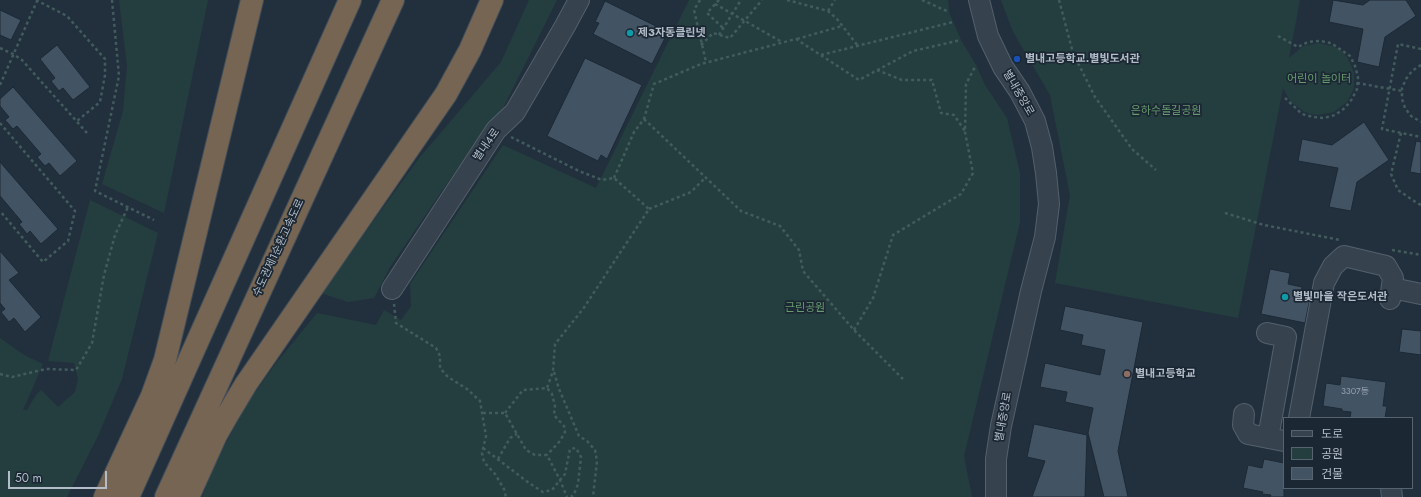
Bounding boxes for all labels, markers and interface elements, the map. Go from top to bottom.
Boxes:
place label: 제3자동클린넷 [638,26,706,40]
marker: 제3자동클린넷 [625,28,635,38]
place label: 별내고등학교.별빛도서관 [1025,52,1140,66]
marker: 별내고등학교.별빛도서관 [1012,54,1022,64]
street label: 별내중앙로 [1000,68,1036,118]
park label: 어린이 놀이터 [1287,72,1351,86]
park label: 은하수돌길공원 [1131,104,1201,118]
street label: 별내4로 [471,126,503,164]
street label: 수도권제1순환고속도로 [251,197,307,299]
place label: 별빛마을 작은도서관 [1293,290,1387,304]
marker: 별빛마을 작은도서관 [1280,292,1290,302]
park label: 근린공원 [785,301,825,315]
place label: 별내고등학교 [1135,367,1196,381]
marker: 별내고등학교 [1122,369,1132,379]
house number: 3307동 [1341,387,1369,397]
street label: 별내중앙로 [993,391,1015,443]
legend [1283,417,1413,489]
text: 도로 [1321,425,1343,443]
text: 공원 [1321,445,1343,463]
scale bar [10,463,109,489]
text: 건물 [1321,465,1343,483]
text: 50 m [15,469,42,487]

